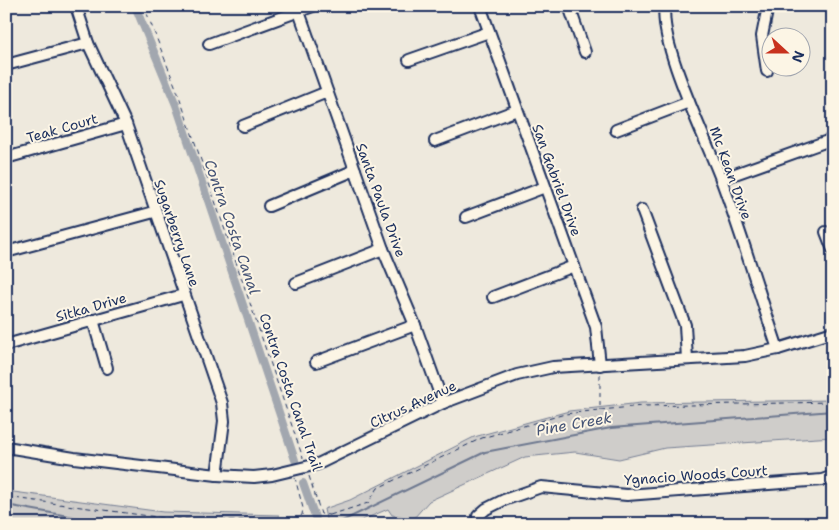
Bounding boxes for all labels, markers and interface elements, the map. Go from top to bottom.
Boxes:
north arrow [762,28,812,78]
text: N [788,48,809,65]
street label: Teak Court [24,109,100,147]
street label: San Gabriel Drive [528,121,586,239]
street label: Mc Kean Drive [706,124,756,222]
street label: Santa Paula Drive [352,140,410,260]
water label: Contra Costa Canal [200,157,265,297]
street label: Sugarberry Lane [150,177,204,289]
street label: Sitka Drive [53,288,129,326]
street label: Contra Costa Canal Trail [255,311,327,474]
street label: Citrus Avenue [367,376,459,432]
water label: Pine Creek [535,407,614,440]
street label: Ygnacio Woods Court [624,461,768,489]

